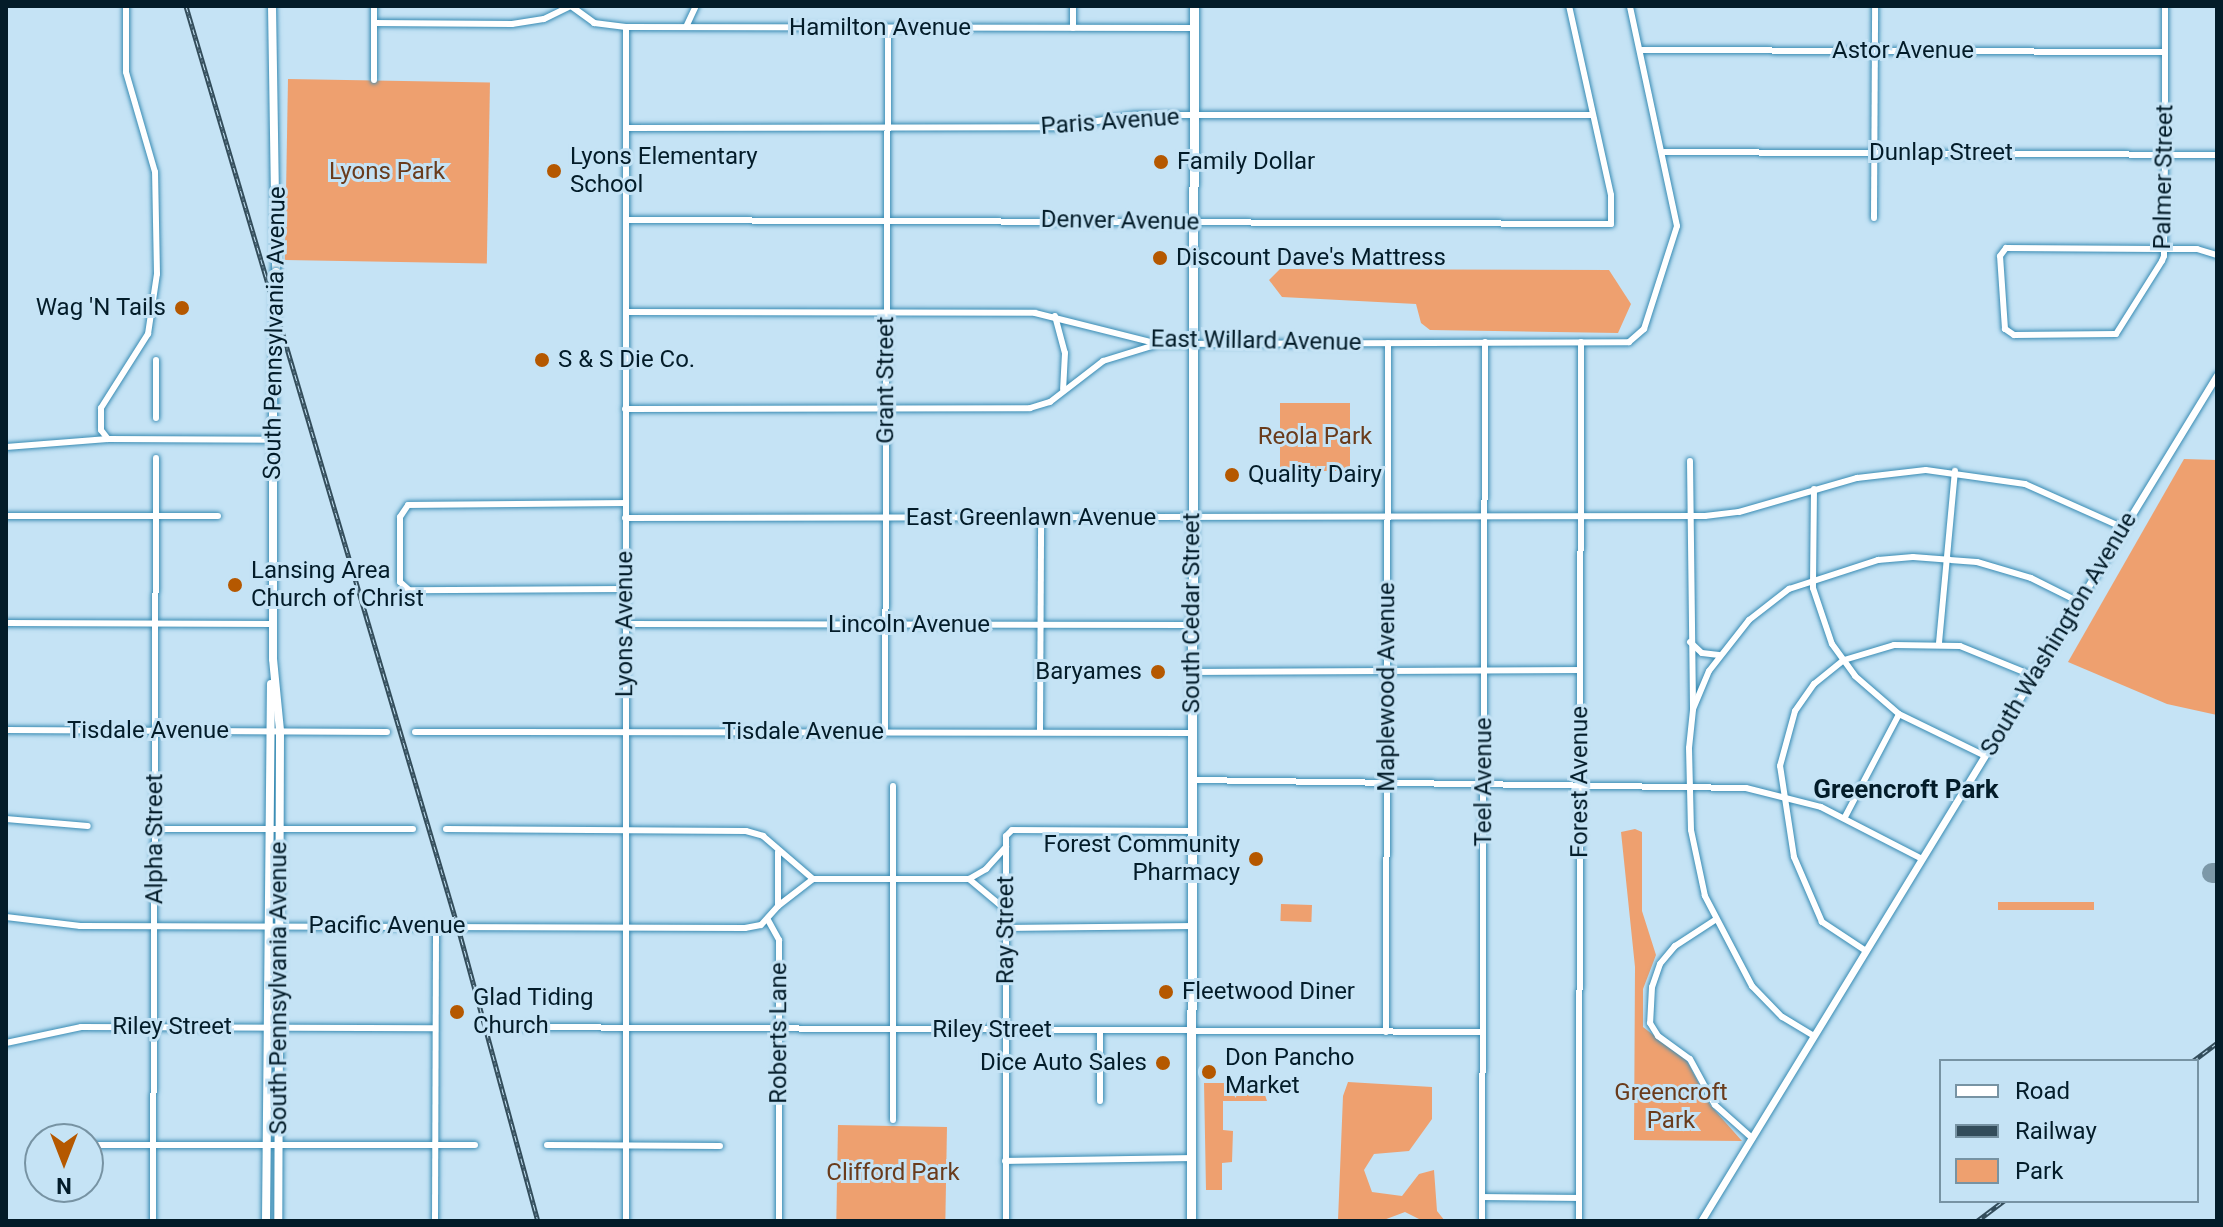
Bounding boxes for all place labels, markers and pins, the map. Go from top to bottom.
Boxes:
place label: Lyons Elementary School [570,143,758,199]
place label: Family Dollar [1177,148,1315,176]
marker: Family Dollar [1152,153,1170,171]
marker: Lyons Elementary School [545,162,563,180]
place label: Discount Dave's Mattress [1176,244,1446,272]
marker: Discount Dave's Mattress [1151,249,1169,267]
place label: Wag 'N Tails [35,294,166,322]
marker: Wag 'N Tails [173,299,191,317]
place label: S & S Die Co. [558,346,695,374]
marker: S & S Die Co. [533,351,551,369]
place label: Quality Dairy [1248,461,1382,489]
marker: Quality Dairy [1223,466,1241,484]
place label: Lansing Area Church of Christ [251,557,424,613]
marker: Lansing Area Church of Christ [226,576,244,594]
place label: Baryames [1035,658,1142,686]
marker: Baryames [1149,663,1167,681]
place label: Forest Community Pharmacy [1044,831,1240,887]
marker: Forest Community Pharmacy [1247,850,1265,868]
place label: Fleetwood Diner [1182,978,1355,1006]
marker: Fleetwood Diner [1157,983,1175,1001]
place label: Glad Tiding Church [473,984,594,1040]
marker: Glad Tiding Church [448,1003,466,1021]
place label: Don Pancho Market [1225,1044,1354,1100]
place label: Dice Auto Sales [980,1049,1147,1077]
marker: Dice Auto Sales [1154,1054,1172,1072]
marker: Don Pancho Market [1200,1063,1218,1081]

